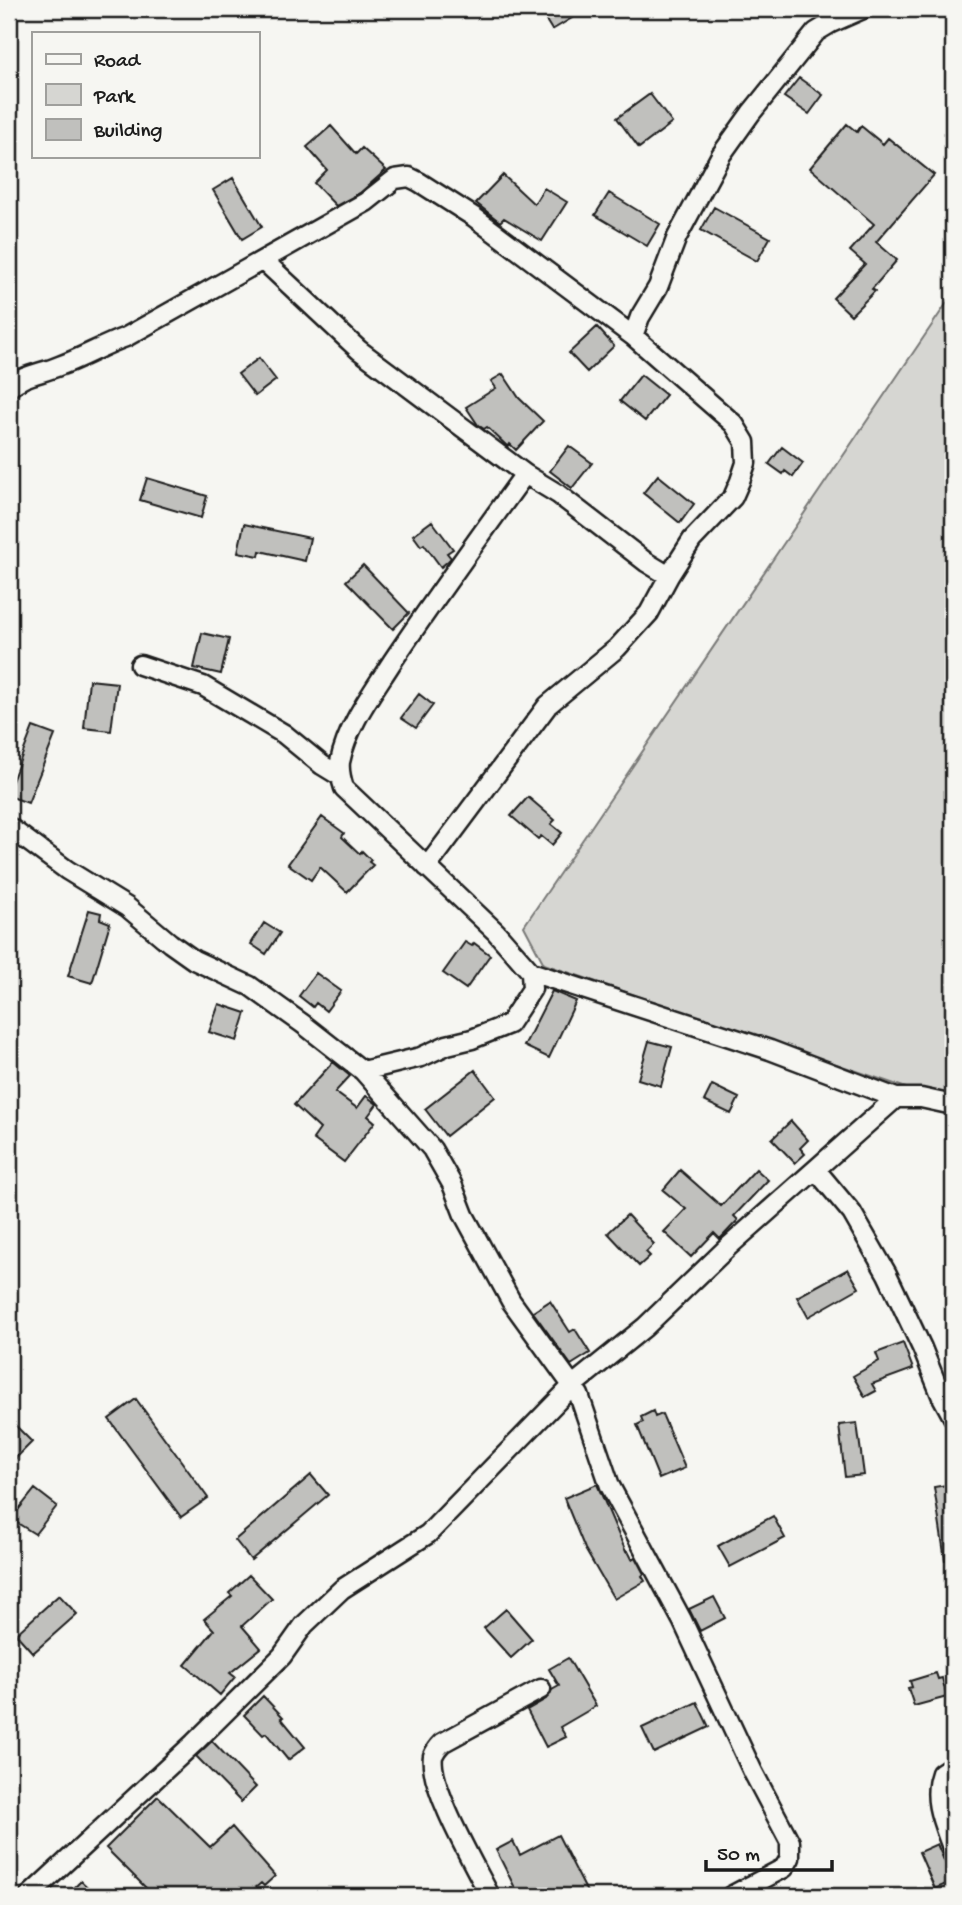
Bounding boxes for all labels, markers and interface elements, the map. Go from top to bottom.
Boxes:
legend [32,32,259,158]
text: Road [94,50,142,75]
text: Park [93,86,137,111]
text: Building [93,120,163,145]
scale bar [706,1828,832,1872]
text: 50 m [717,1844,760,1869]

